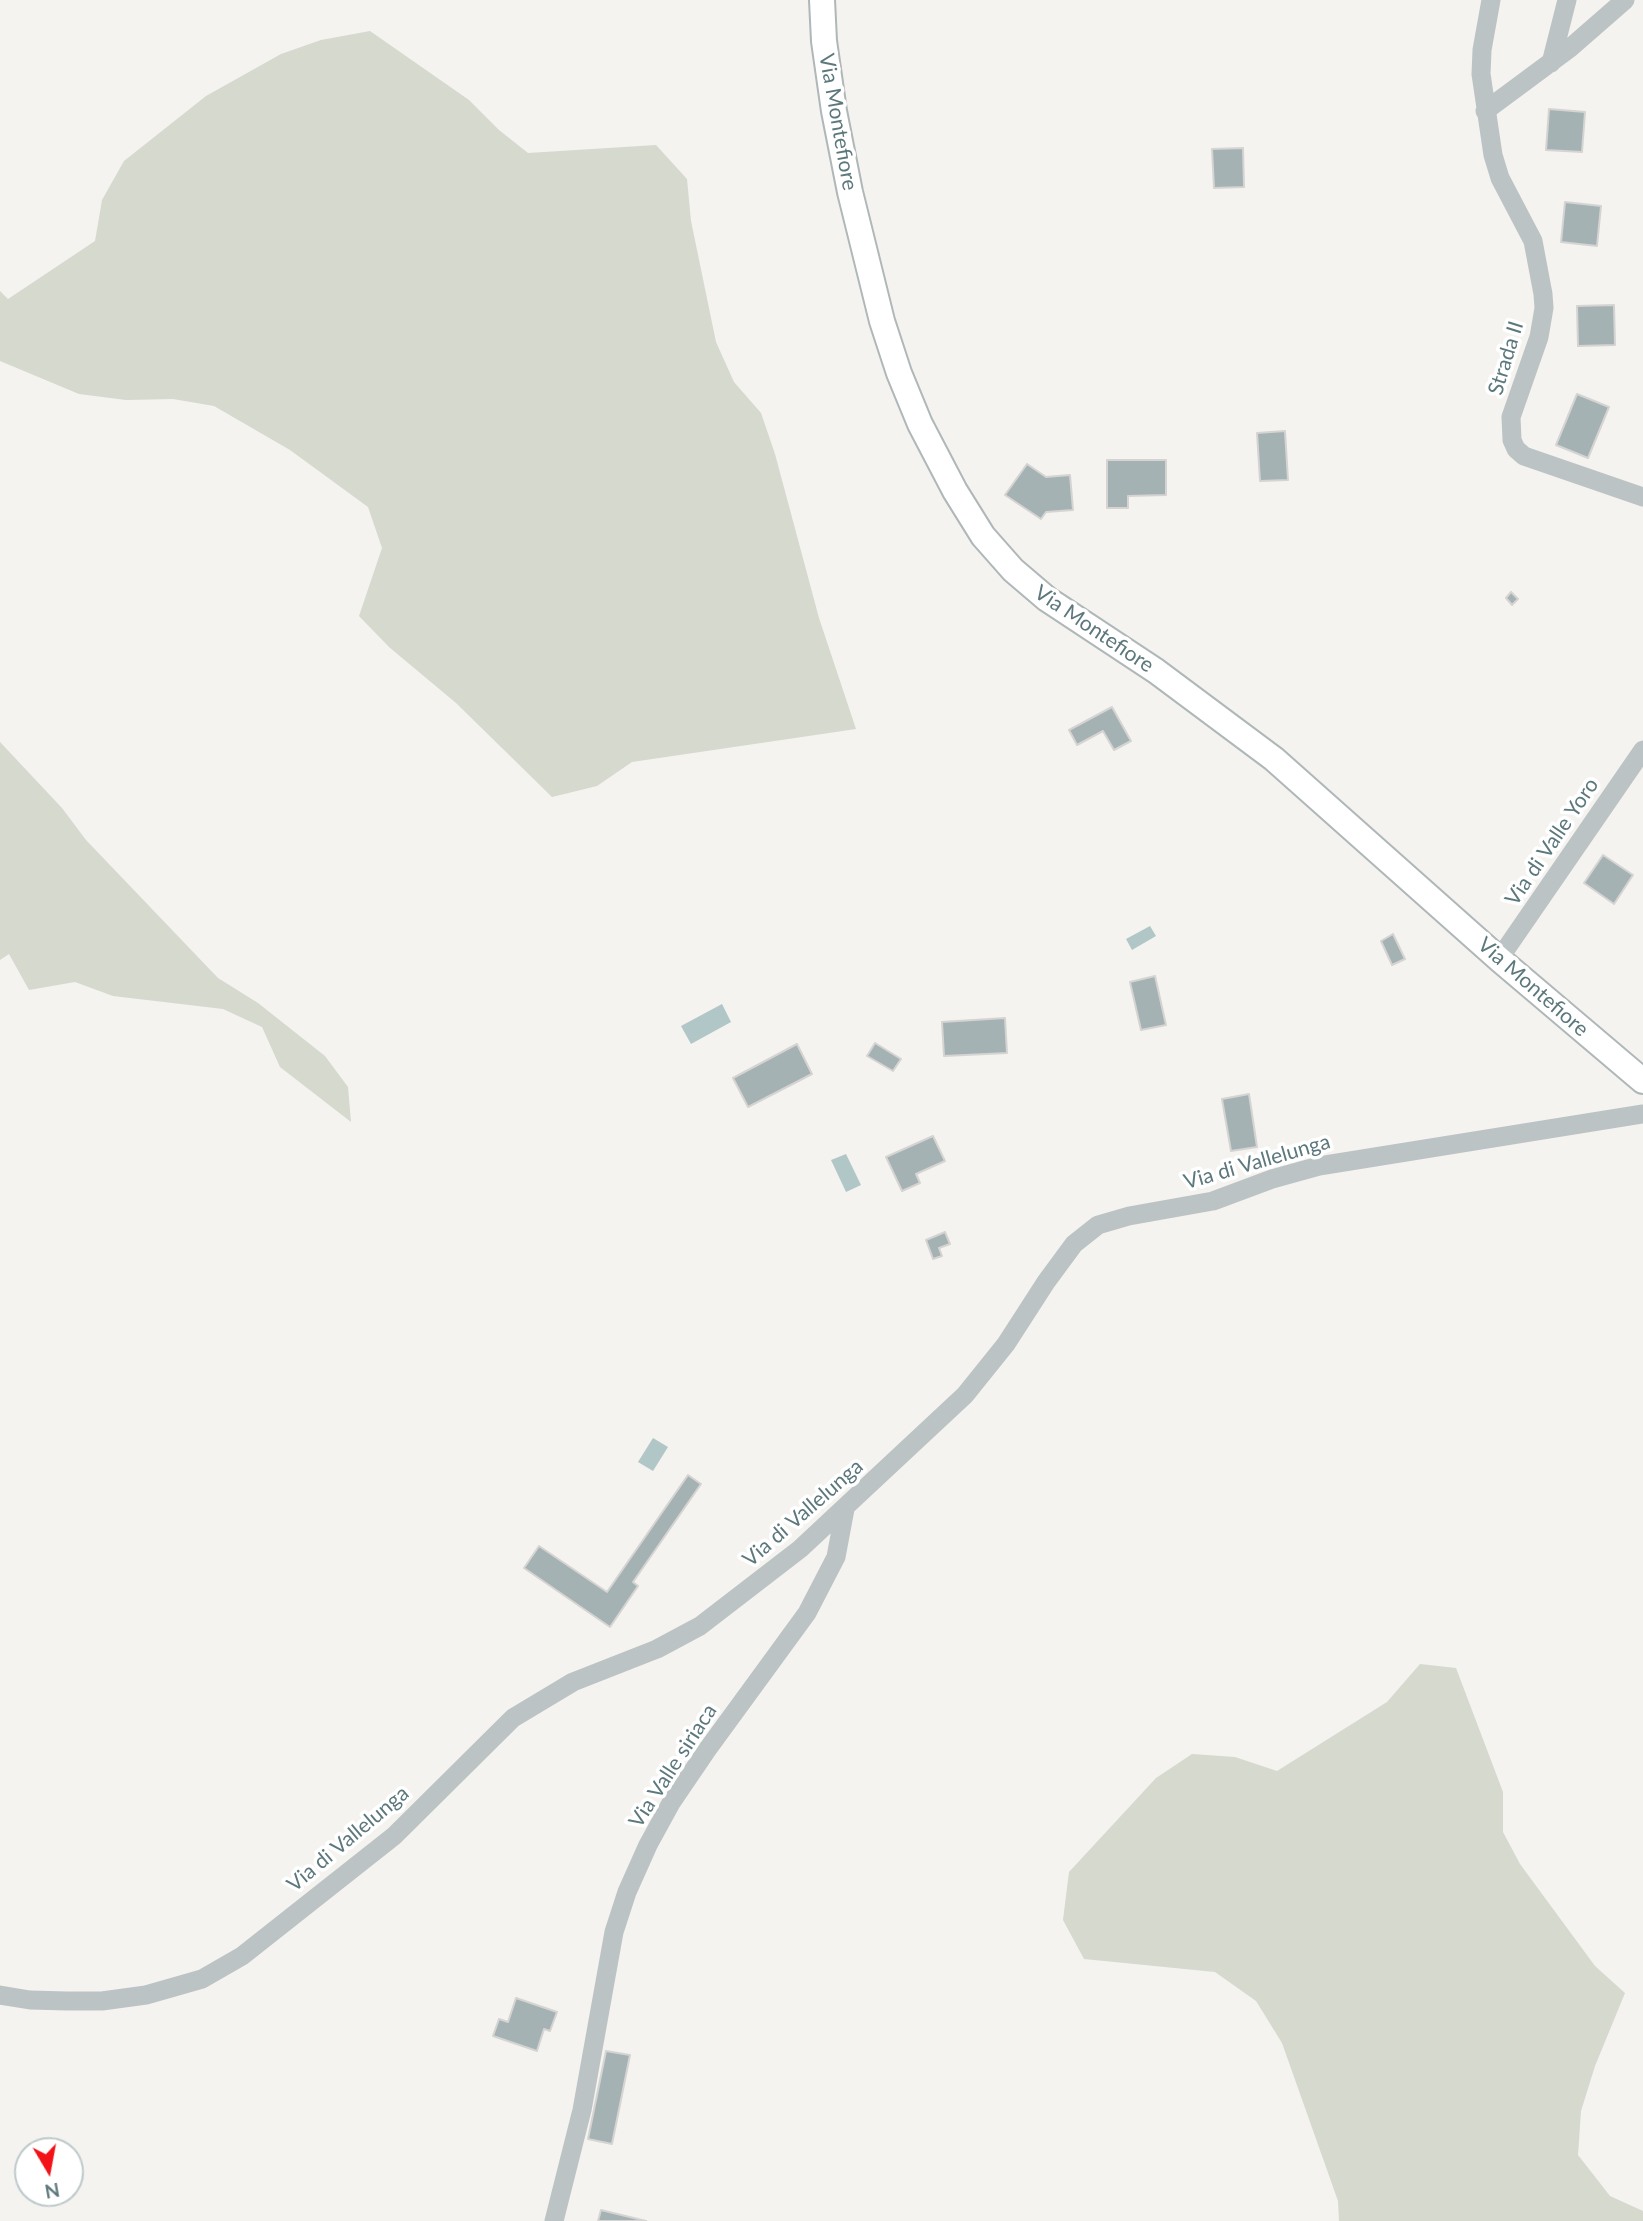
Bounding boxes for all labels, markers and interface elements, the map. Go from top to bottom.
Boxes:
street label: Via Montefiore [814,52,862,192]
street label: Strada II [1483,318,1529,398]
street label: Via Montefiore [1030,580,1158,678]
street label: Via di Valle Yoro [1500,773,1604,911]
street label: Via Montefiore [1473,932,1593,1042]
street label: Via di Vallelunga [1181,1129,1333,1195]
street label: Via di Vallelunga [738,1454,868,1572]
street label: Via Valle siriaca [624,1699,722,1833]
street label: Via di Vallelunga [282,1781,414,1897]
north arrow [14,2137,84,2207]
text: N [43,2179,62,2204]

